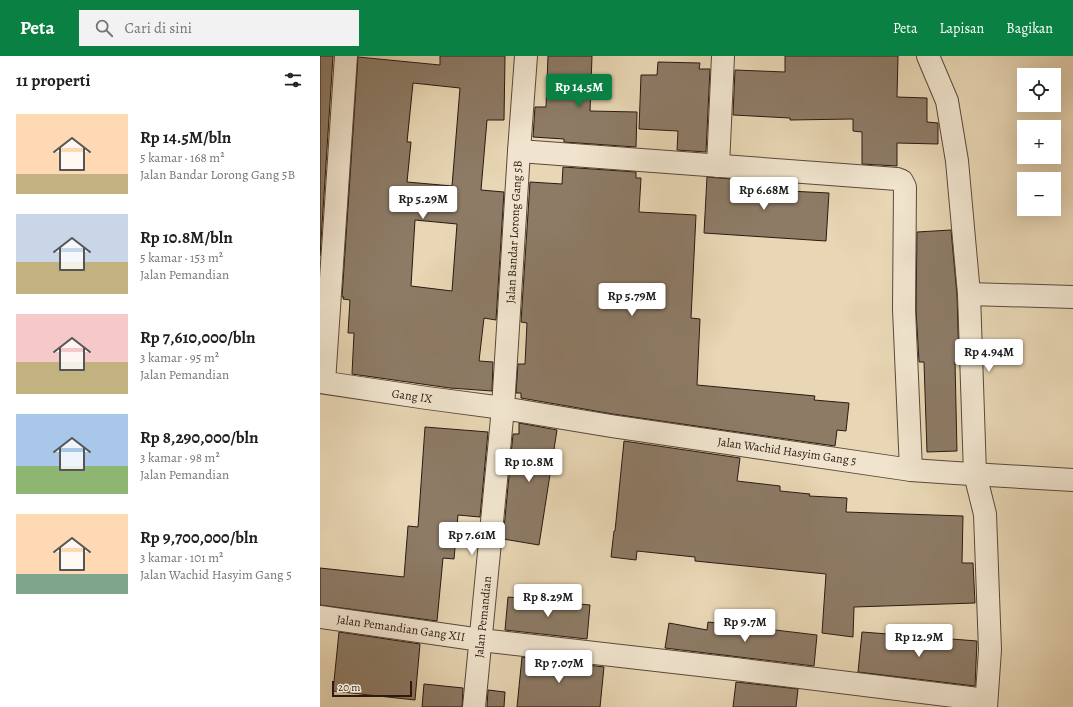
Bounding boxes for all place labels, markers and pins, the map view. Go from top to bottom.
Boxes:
pin: Rp 14.5M [538,74,620,108]
pin: Rp 6.68M [723,177,805,211]
pin: Rp 5.29M [382,186,464,220]
pin: Rp 5.79M [591,283,673,317]
pin: Rp 4.94M [948,339,1030,373]
pin: Rp 10.8M [488,449,570,483]
pin: Rp 7.61M [431,522,513,556]
pin: Rp 8.29M [507,584,589,618]
pin: Rp 9.7M [708,609,782,643]
pin: Rp 12.9M [878,624,960,658]
pin: Rp 7.07M [518,650,600,684]

